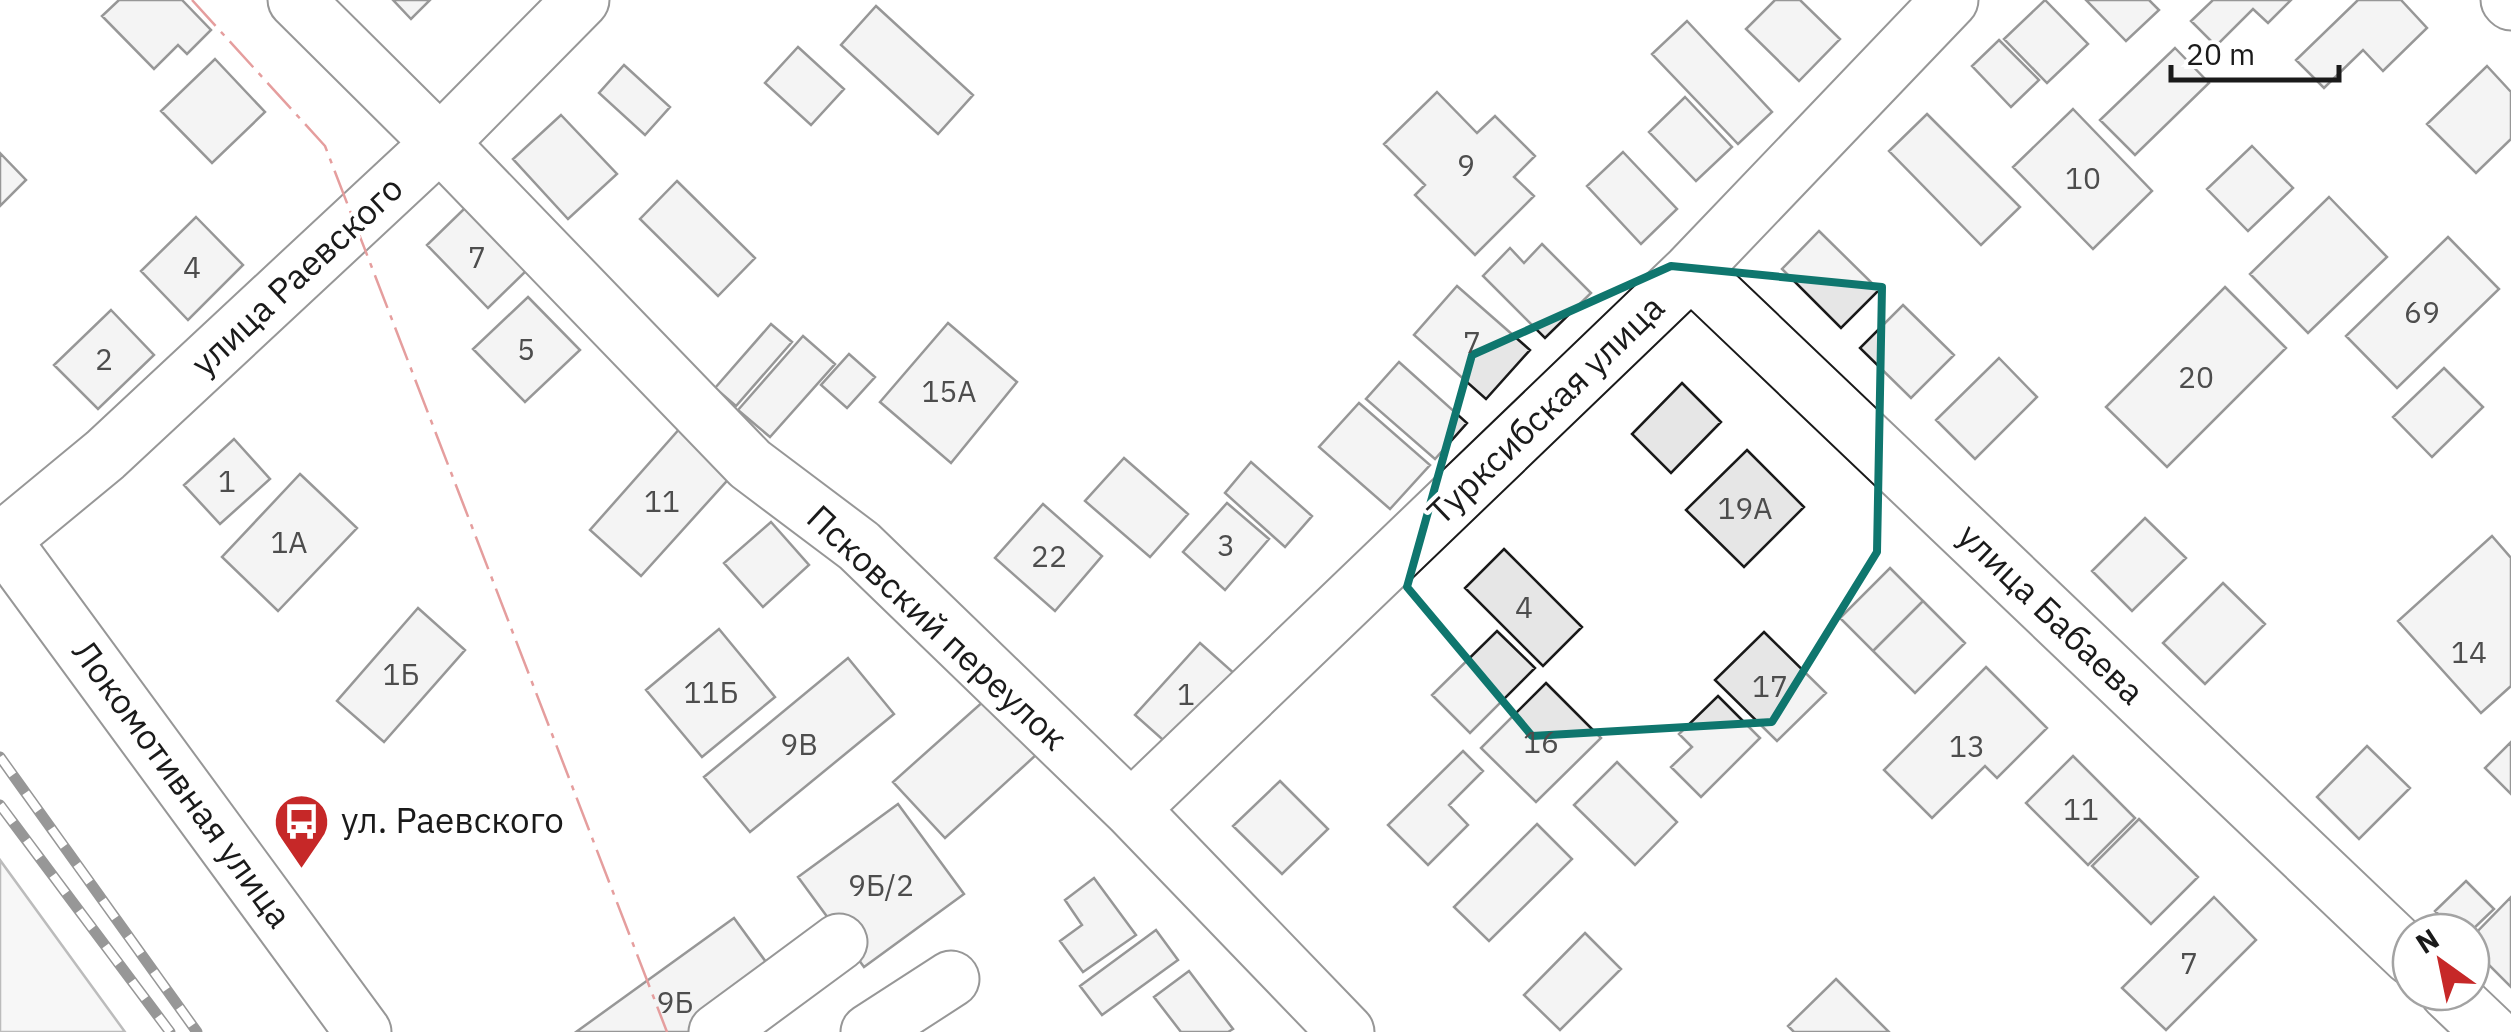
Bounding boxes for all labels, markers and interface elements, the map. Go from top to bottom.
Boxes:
scale bar [2171,20,2338,82]
text: 20 m [2186,34,2255,73]
house number: 9 [1457,145,1475,184]
house number: 10 [2065,158,2101,197]
street label: улица Раевского [181,165,412,385]
house number: 7 [468,237,486,276]
house number: 4 [183,247,201,286]
street label: Турксибская улица [1417,284,1674,534]
house number: 69 [2404,292,2440,331]
house number: 7 [1463,322,1481,361]
house number: 5 [517,329,535,368]
house number: 2 [95,339,113,378]
house number: 20 [2178,357,2214,396]
house number: 15А [921,371,977,410]
house number: 1 [218,461,236,500]
house number: 11 [644,481,680,520]
house number: 19А [1717,488,1773,527]
street label: Псковский переулок [798,494,1078,760]
street label: улица Бабаева [1949,513,2155,714]
house number: 1А [270,522,308,561]
house number: 3 [1217,525,1235,564]
house number: 22 [1031,536,1067,575]
house number: 4 [1515,587,1533,626]
street label: Локомотивная улица [63,630,303,937]
house number: 14 [2451,632,2487,671]
house number: 1Б [382,654,420,693]
house number: 17 [1752,666,1788,705]
house number: 11Б [683,672,739,711]
house number: 1 [1177,674,1195,713]
house number: 16 [1523,722,1559,761]
house number: 9В [780,724,818,763]
house number: 13 [1949,726,1985,765]
house number: 11 [2063,789,2099,828]
bus stop icon: ул. Раевского [272,791,332,870]
place label: ул. Раевского [341,797,564,843]
house number: 9Б/2 [848,865,914,904]
north arrow [2391,912,2491,1012]
text: N [2409,920,2446,962]
house number: 7 [2180,943,2198,982]
house number: 9Б [656,982,694,1021]

